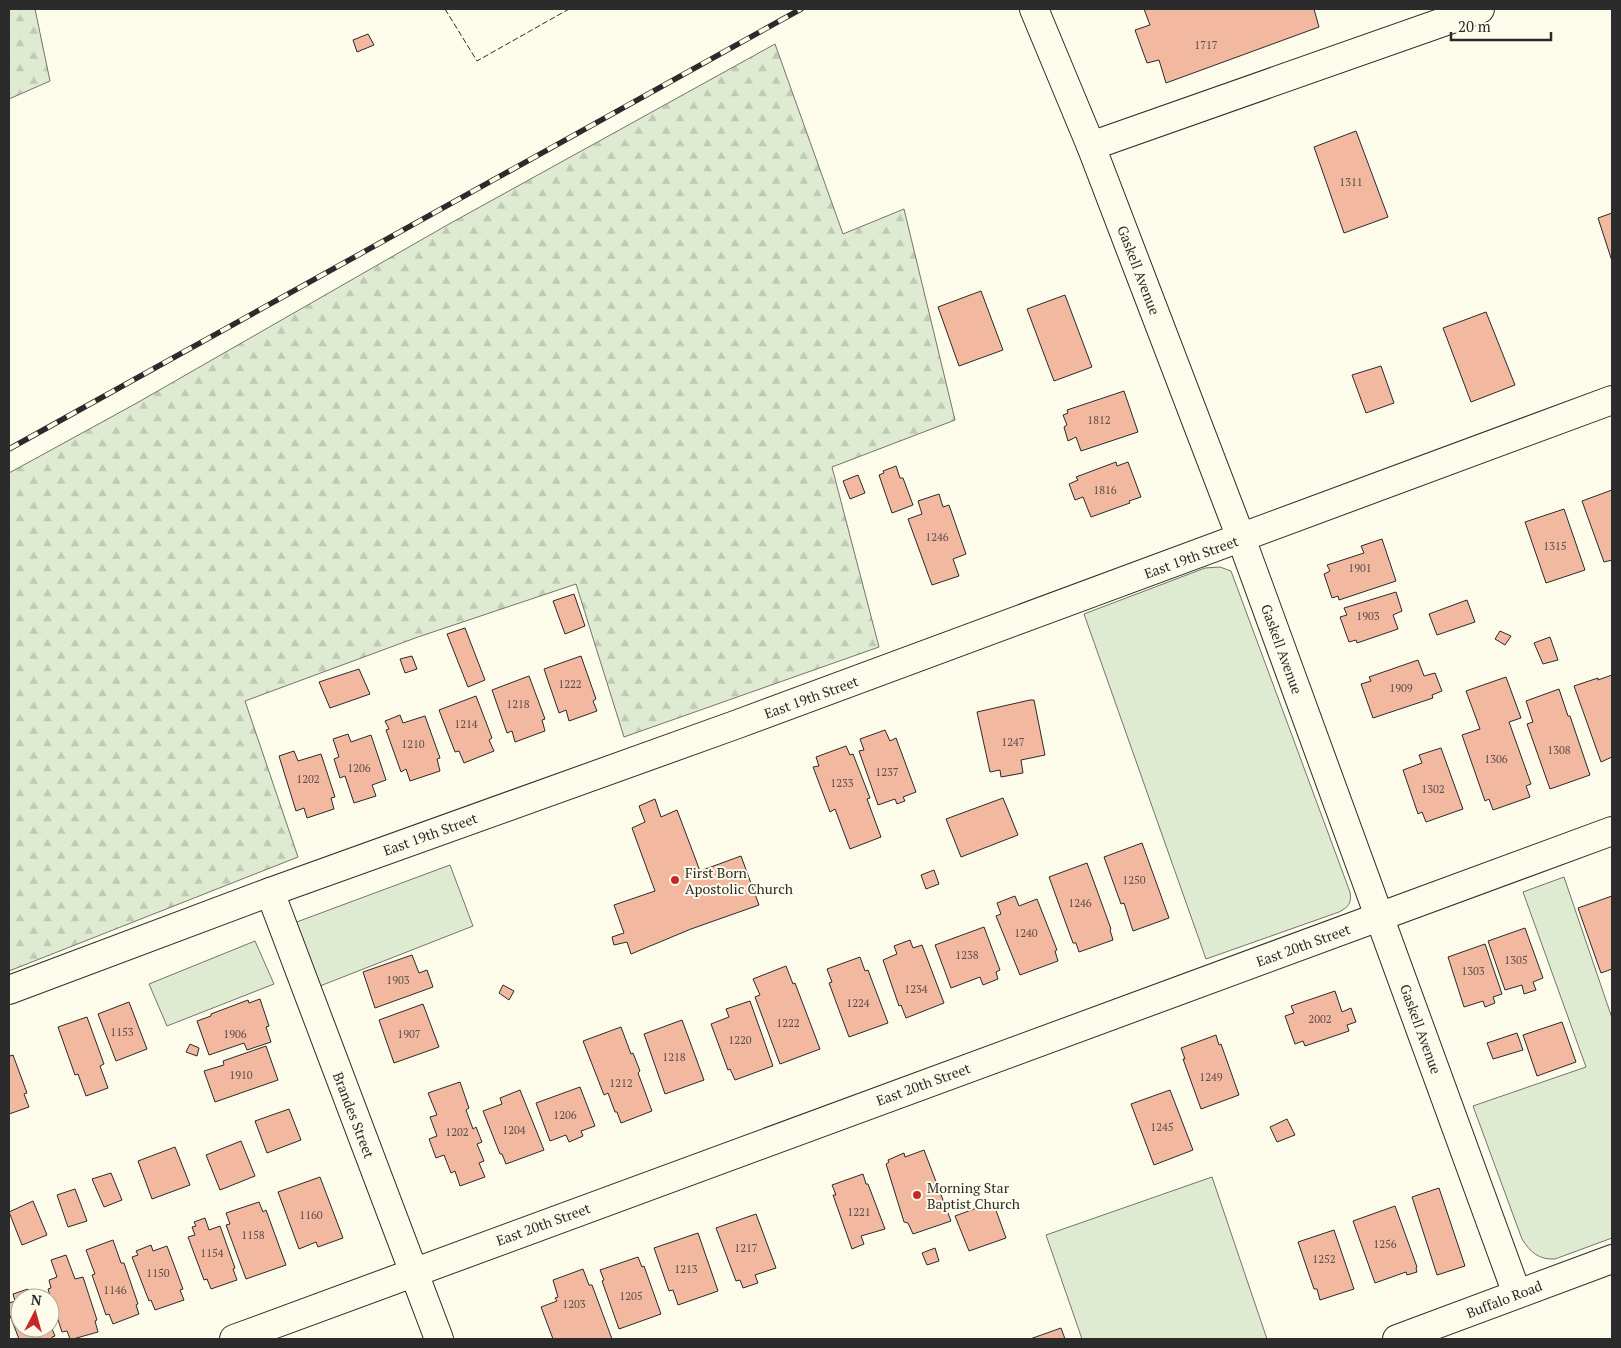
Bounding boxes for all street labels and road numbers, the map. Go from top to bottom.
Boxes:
street label: Gaskell Avenue [1113,223,1165,317]
street label: East 19th Street [1141,531,1242,583]
street label: Gaskell Avenue [1257,601,1307,697]
street label: East 19th Street [761,671,862,723]
street label: East 19th Street [380,808,481,860]
street label: East 20th Street [1253,919,1354,971]
street label: Gaskell Avenue [1396,981,1446,1077]
street label: East 20th Street [873,1058,974,1110]
street label: Brandes Street [329,1069,379,1162]
street label: East 20th Street [493,1198,594,1250]
street label: Buffalo Road [1463,1276,1545,1322]

